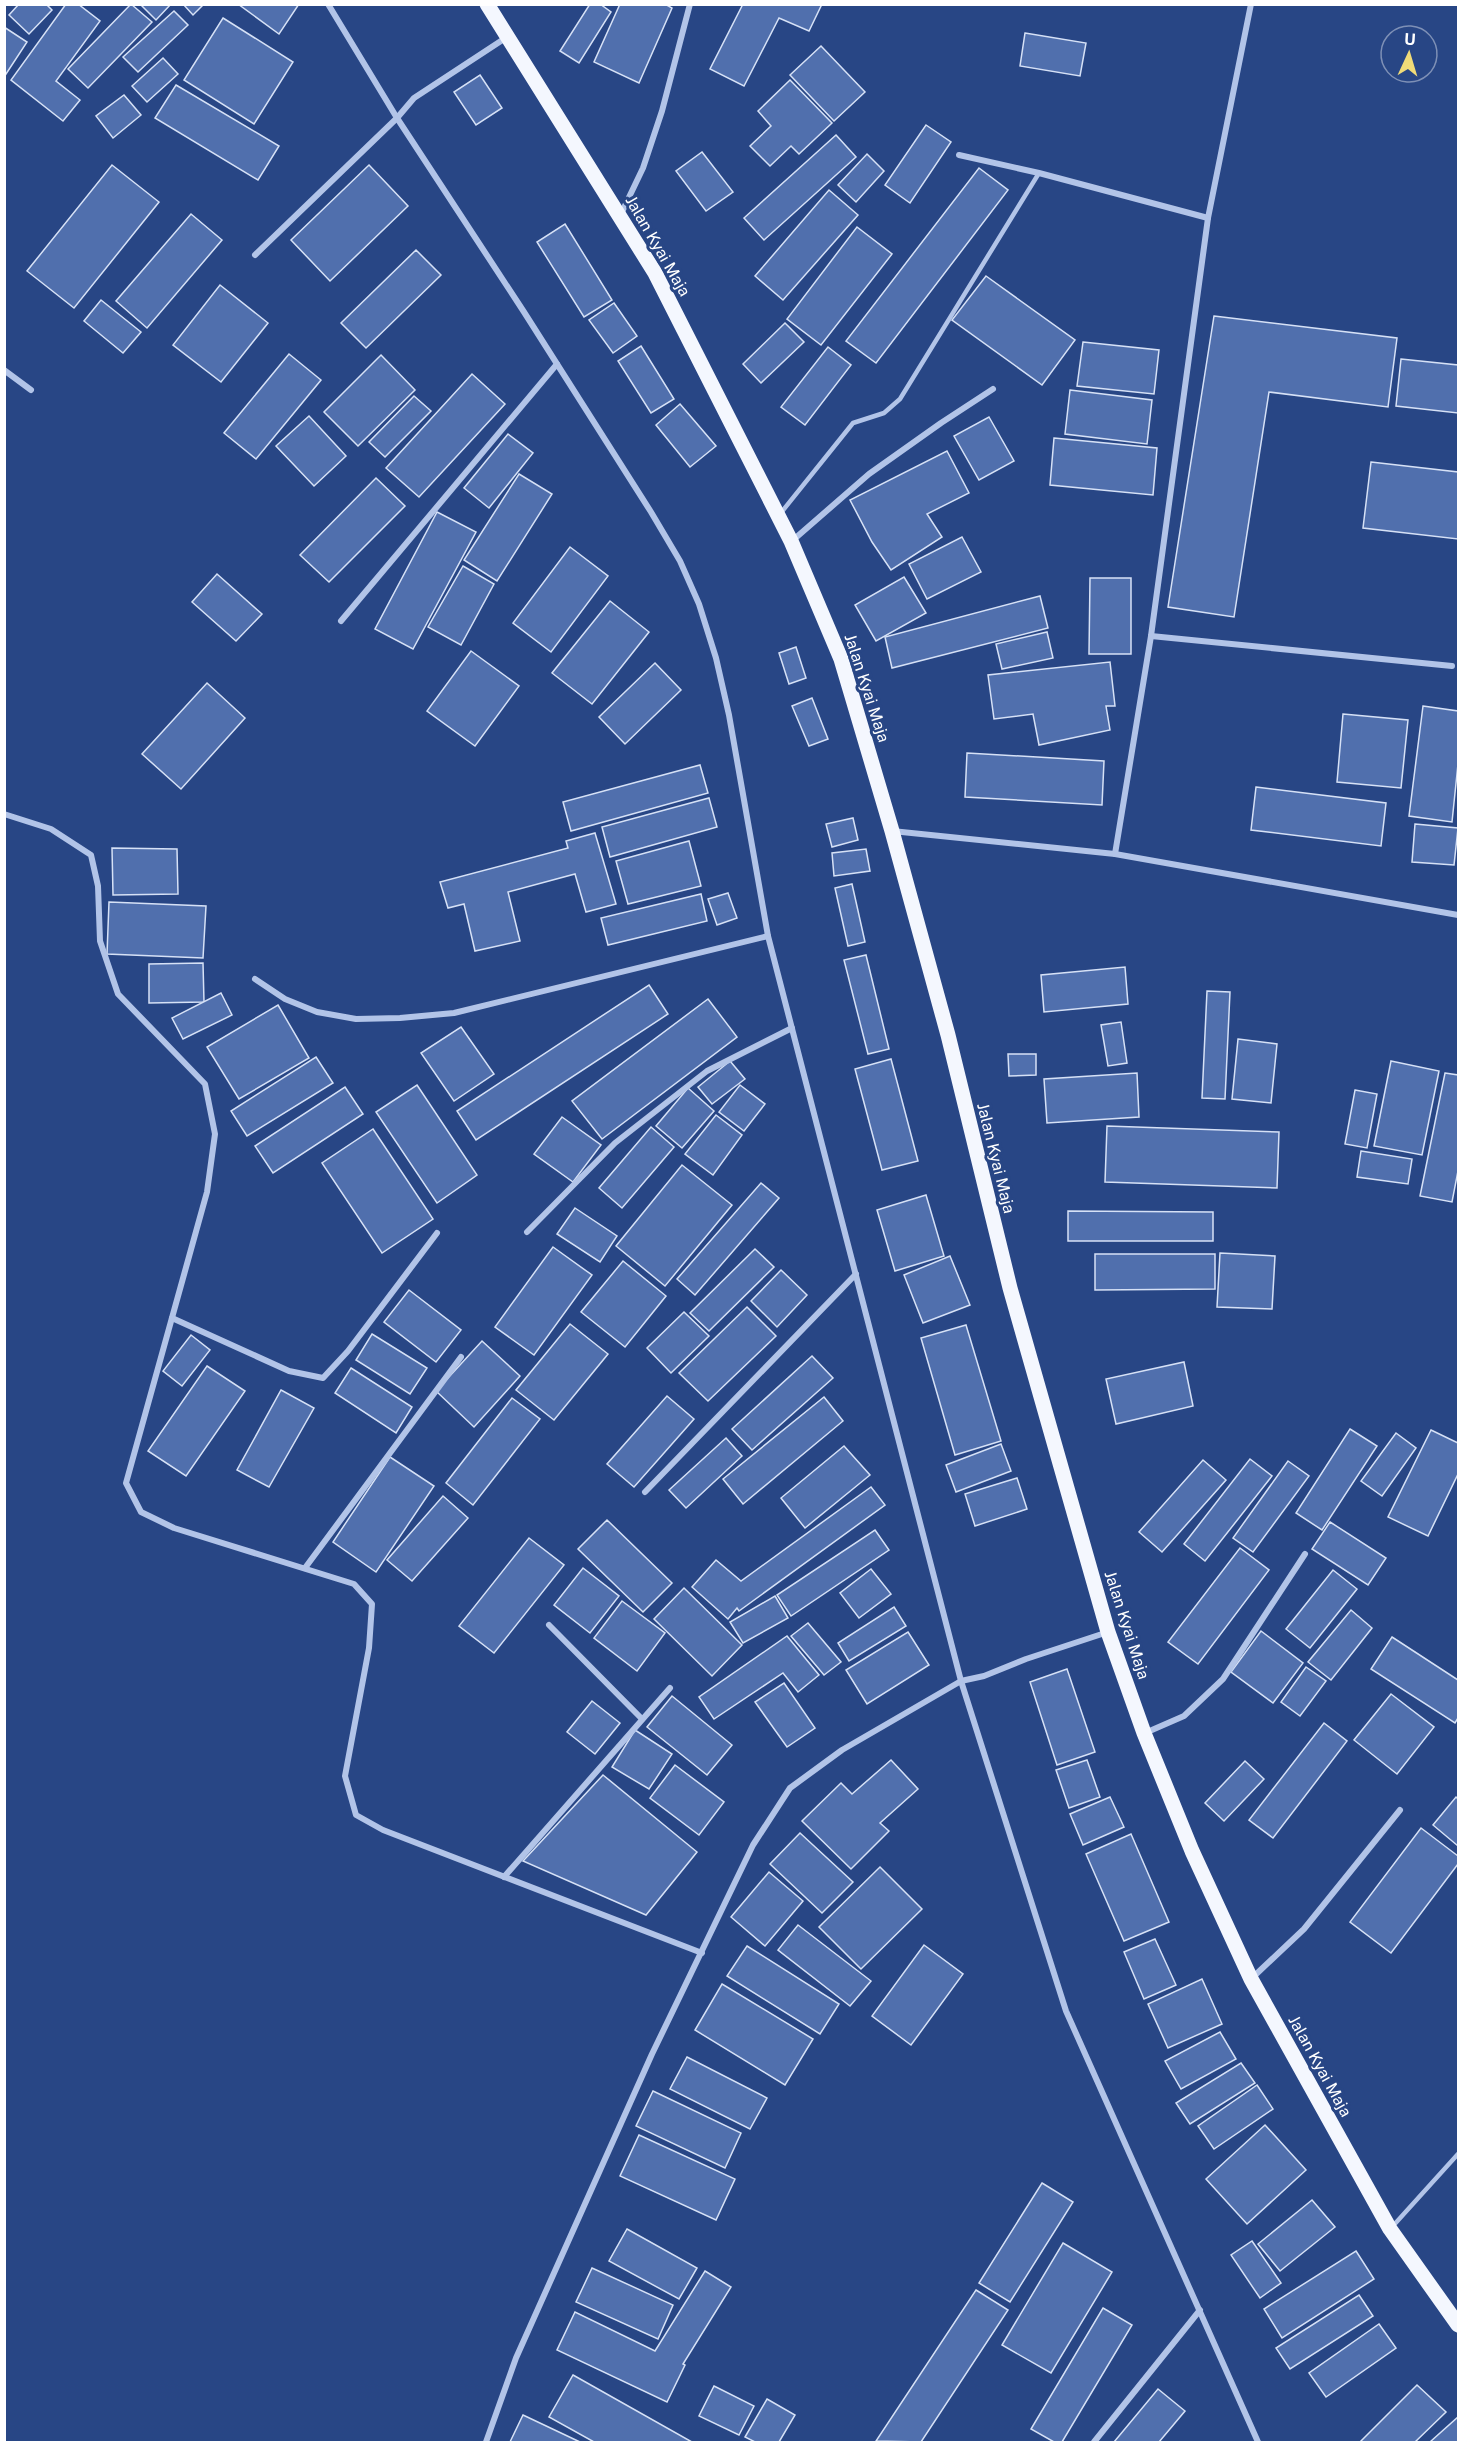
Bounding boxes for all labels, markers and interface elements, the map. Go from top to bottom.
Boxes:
north arrow [1379,24,1439,84]
text: U [1404,30,1416,49]
street label: Jalan Kyai Maja [621,192,695,300]
street label: Jalan Kyai Maja [840,631,894,745]
street label: Jalan Kyai Maja [973,1101,1019,1215]
street label: Jalan Kyai Maja [1100,1568,1154,1682]
street label: Jalan Kyai Maja [1284,2012,1356,2120]

